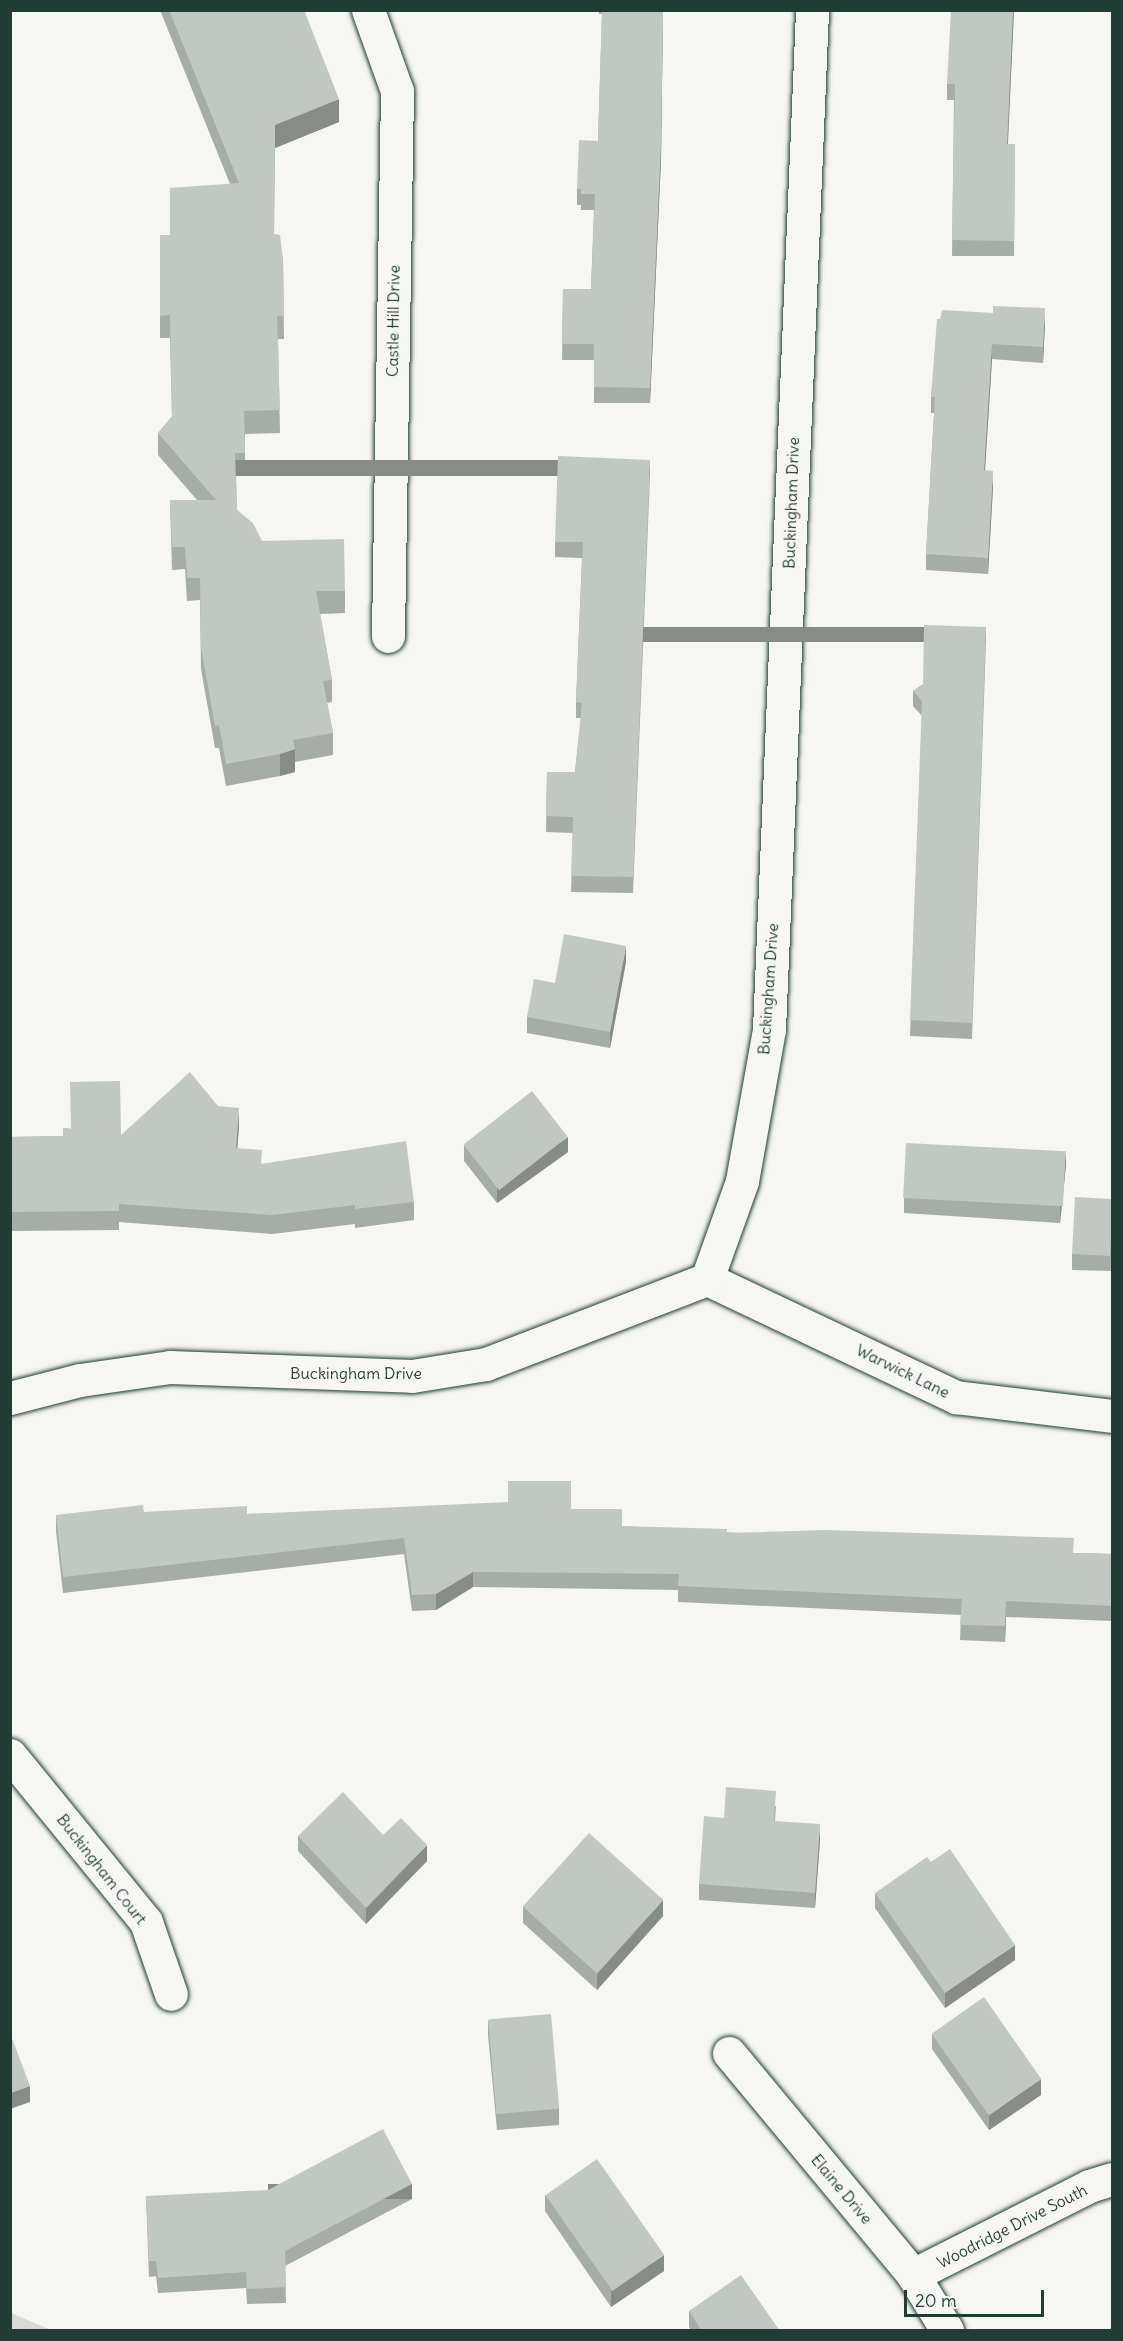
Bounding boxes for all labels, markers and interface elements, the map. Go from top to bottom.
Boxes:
street label: Castle Hill Drive [382,265,404,377]
street label: Buckingham Drive [779,437,803,569]
street label: Buckingham Drive [754,923,782,1055]
street label: Warwick Lane [853,1340,953,1402]
street label: Buckingham Drive [290,1363,422,1383]
street label: Buckingham Court [53,1810,151,1928]
street label: Elaine Drive [807,2150,877,2228]
street label: Woodridge Drive South [934,2180,1090,2272]
scale bar [907,2278,1046,2316]
text: 20 m [915,2289,957,2312]

